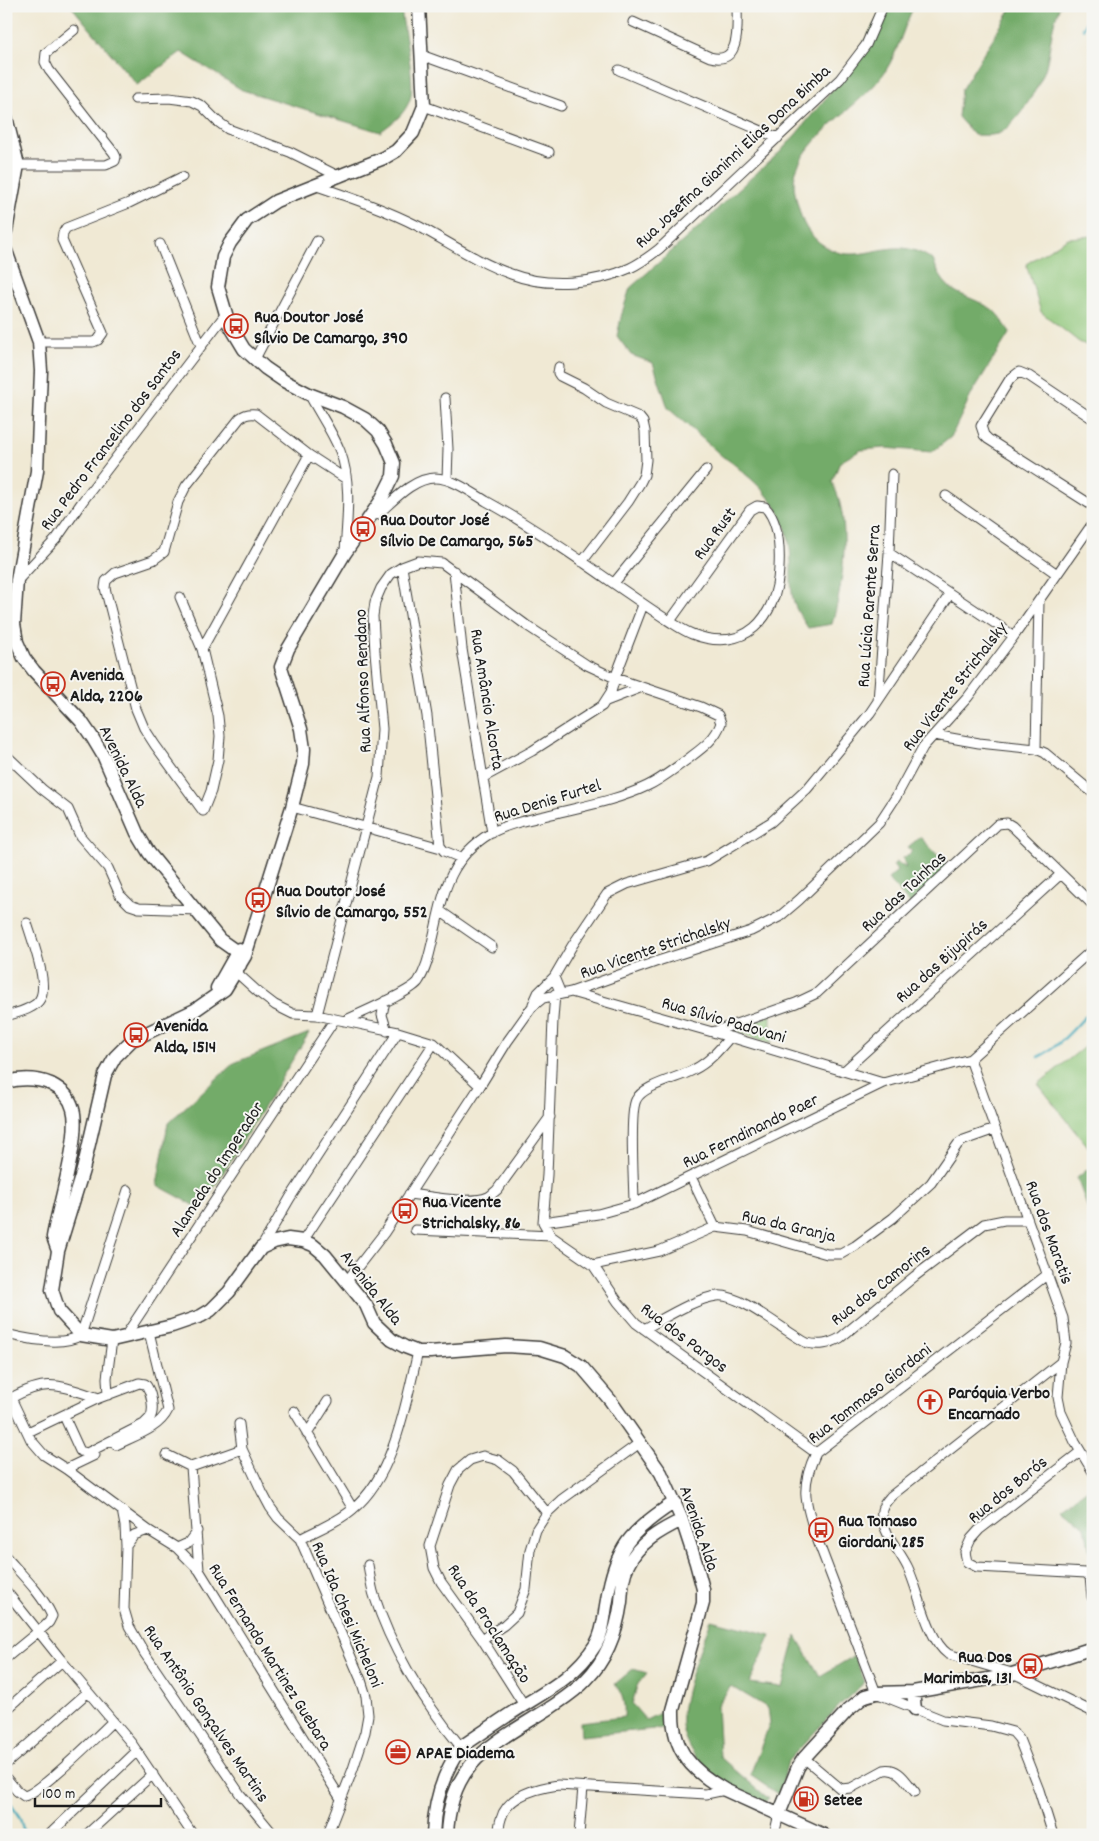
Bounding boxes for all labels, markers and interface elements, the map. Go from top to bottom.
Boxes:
street label: Rua Josefina Gianinni Elias Dona Bimba [630,60,837,255]
place label: Rua Doutor José Sílvio De Camargo, 390 [254,306,408,352]
bus stop icon: Rua Doutor José Sílvio De Camargo, 390 [223,313,249,339]
street label: Rua Pedro Francelino dos Santos [35,344,189,537]
street label: Rua Rust [688,503,744,566]
place label: Rua Doutor José Sílvio De Camargo, 565 [380,509,534,555]
bus stop icon: Rua Doutor José Sílvio De Camargo, 565 [350,516,376,542]
street label: Rua Lúcia Parente Serra [852,523,889,688]
street label: Rua Alfonso Rendano [349,609,380,753]
street label: Rua Vicente Strichalsky [897,617,1015,758]
street label: Rua Amâncio Alcorta [462,627,509,772]
place label: Avenida Alda, 2206 [70,664,143,710]
bus stop icon: Avenida Alda, 2206 [40,671,66,697]
street label: Avenida Alda [91,722,153,813]
street label: Rua Denis Furtel [491,774,605,831]
street label: Rua das Tainhas [856,846,953,939]
place label: Rua Doutor José Sílvio de Camargo, 552 [276,880,428,926]
bus stop icon: Rua Doutor José Sílvio de Camargo, 552 [245,887,271,913]
street label: Rua Vicente Strichalsky [577,912,735,987]
street label: Rua das Bijupirás [891,913,994,1010]
street label: Rua Sílvio Padovani [658,992,788,1051]
place label: Avenida Alda, 1514 [154,1015,216,1061]
bus stop icon: Avenida Alda, 1514 [123,1022,149,1048]
street label: Rua Ferndinando Paer [679,1088,824,1176]
street label: Alameda do Imperador [165,1098,271,1243]
street label: Rua dos Maratis [1017,1177,1078,1288]
place label: Rua Vicente Strichalsky, 86 [422,1191,521,1237]
bus stop icon: Rua Vicente Strichalsky, 86 [392,1198,418,1224]
street label: Rua da Granja [739,1204,838,1251]
street label: Rua dos Camorins [826,1239,937,1333]
street label: Avenida Alda [333,1246,408,1332]
street label: Rua dos Pargos [634,1298,733,1380]
street label: Rua Tommaso Giordani [803,1339,938,1451]
place label: Paróquia Verbo Encarnado [948,1382,1050,1428]
church icon: Paróquia Verbo Encarnado [917,1389,943,1415]
street label: Rua dos Borós [963,1451,1054,1531]
street label: Avenida Alda [671,1483,724,1575]
place label: Rua Tomaso Giordani, 285 [838,1510,925,1556]
bus stop icon: Rua Tomaso Giordani, 285 [808,1517,834,1543]
street label: Rua Ida Chesi Micheloni [304,1538,388,1692]
street label: Rua Fernando Martinez Guebara [201,1559,337,1756]
street label: Rua da Proclamação [440,1560,536,1689]
street label: Rua Antônio Gonçalves Martins [136,1621,274,1808]
place label: Rua Dos Marimbas, 131 [923,1646,1012,1692]
bus stop icon: Rua Dos Marimbas, 131 [1017,1653,1043,1679]
office icon: APAE Diadema [385,1739,411,1765]
place label: APAE Diadema [416,1742,515,1767]
scale bar [35,1776,161,1808]
text: 100 m [42,1784,75,1806]
fuel station icon: Setee [793,1786,819,1812]
place label: Setee [824,1789,862,1814]

